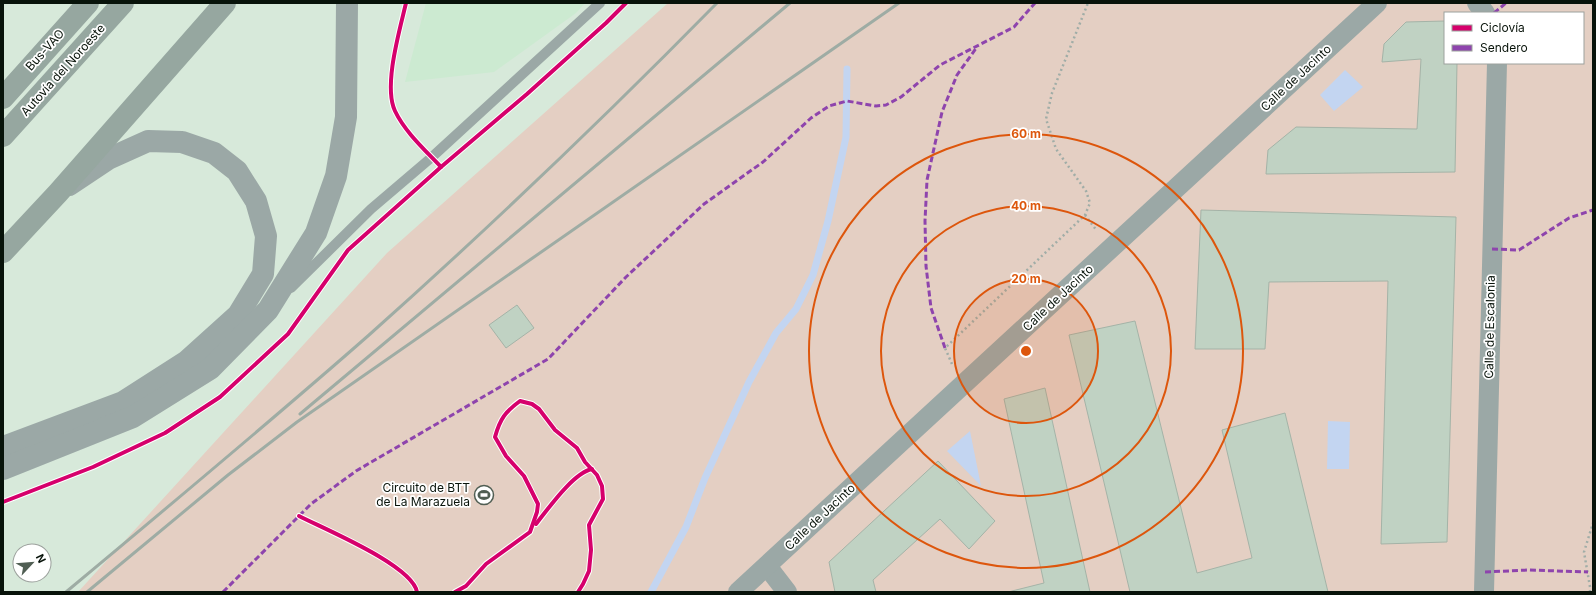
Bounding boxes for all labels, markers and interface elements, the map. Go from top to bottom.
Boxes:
legend [1444,12,1584,64]
text: Ciclovía [1480,20,1525,35]
street label: Autovía del Noroeste [17,21,108,119]
street label: Bus-VAO [22,26,67,74]
text: Sendero [1480,40,1528,55]
street label: Calle de Jacinto [1257,41,1334,114]
text: 60 m [1011,126,1041,141]
text: 40 m [1011,198,1041,213]
street label: Calle de Jacinto [1019,261,1096,334]
text: 20 m [1011,271,1041,286]
street label: Calle de Escalonia [1481,275,1498,379]
centre of rings [1019,344,1033,358]
place label: Circuito de BTT de La Marazuela [376,480,470,509]
street label: Calle de Jacinto [781,480,858,553]
sports icon: Circuito de BTT de La Marazuela [473,484,495,506]
north arrow [12,543,52,583]
text: N [33,552,49,565]

